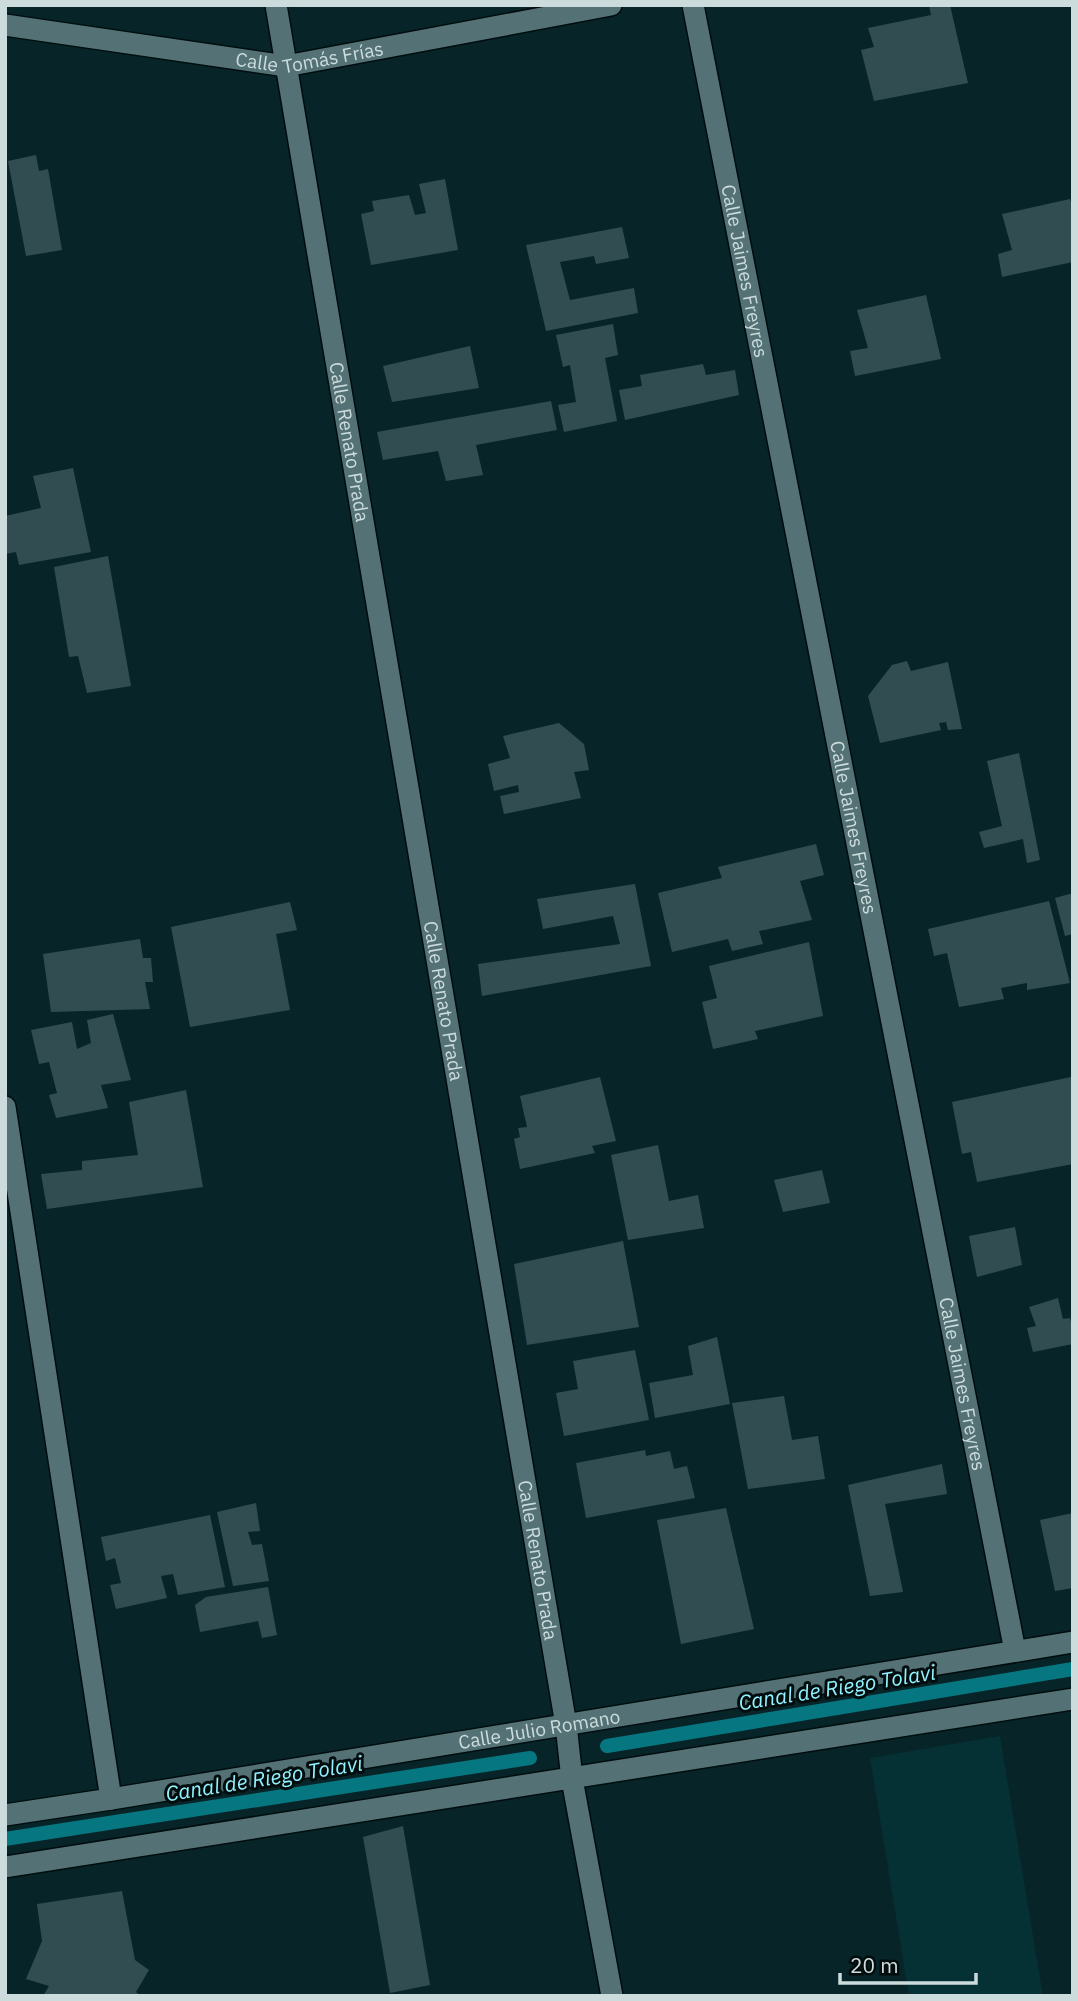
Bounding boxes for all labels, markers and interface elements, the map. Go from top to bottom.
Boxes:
street label: Calle Tomás Frías [234,36,385,78]
street label: Calle Jaimes Freyres [716,182,774,360]
street label: Calle Renato Prada [324,360,375,524]
street label: Calle Jaimes Freyres [825,739,883,916]
street label: Calle Renato Prada [419,919,469,1083]
street label: Calle Jaimes Freyres [934,1295,991,1473]
street label: Calle Renato Prada [513,1478,563,1642]
water label: Canal de Riego Tolavi [737,1658,938,1716]
street label: Calle Julio Romano [457,1704,622,1754]
water label: Canal de Riego Tolavi [164,1749,365,1807]
scale bar [840,1941,976,1985]
text: 20 m [850,1951,899,1979]

